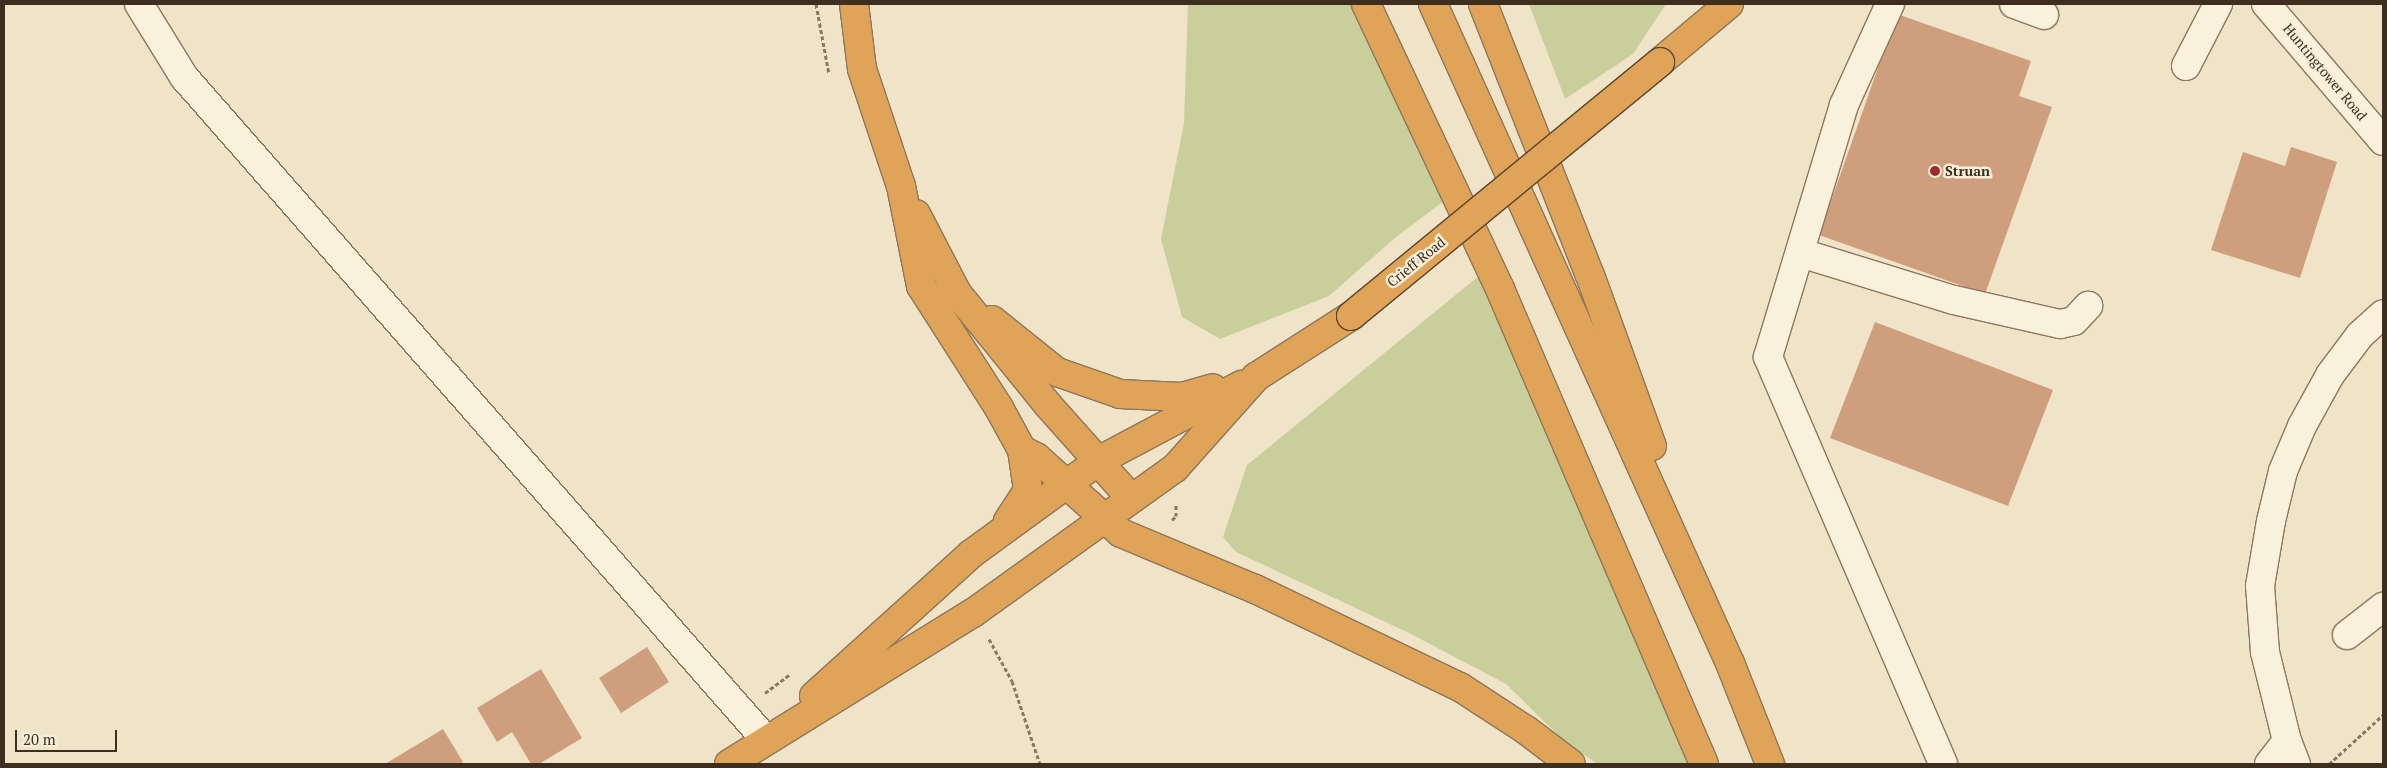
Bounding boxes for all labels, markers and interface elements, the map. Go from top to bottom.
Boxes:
street label: Huntingtower Road [2280,20,2370,124]
place label: Struan [1945,163,1990,179]
marker: Struan [1929,165,1941,177]
street label: Crieff Road [1384,233,1448,291]
scale bar [18,720,120,752]
text: 20 m [23,729,56,749]

